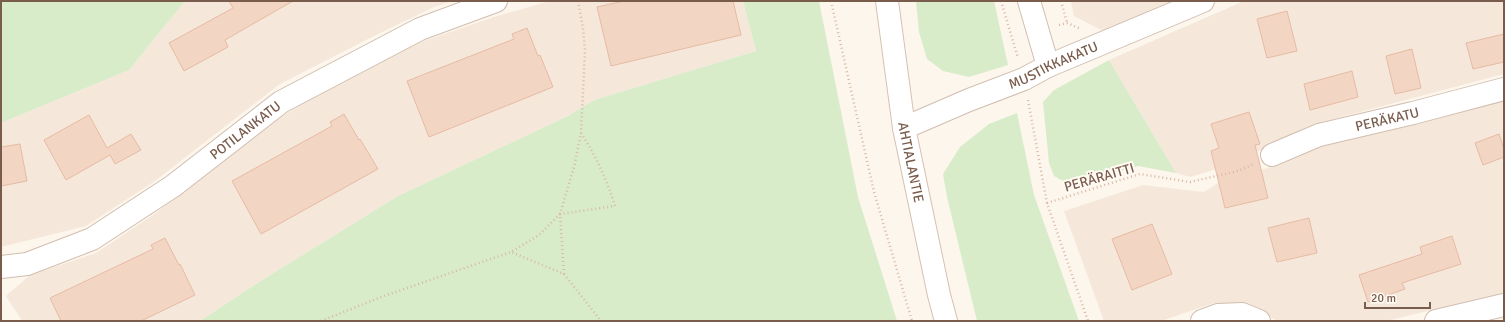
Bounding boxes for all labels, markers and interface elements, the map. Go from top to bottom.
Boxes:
street label: MUSTIKKAKATU [1006,38,1101,93]
street label: POTILANKATU [207,97,284,163]
street label: PERÄKATU [1353,104,1421,135]
street label: AHTIALANTIE [894,121,927,204]
street label: PERÄRAITTI [1062,159,1136,196]
scale bar [1365,284,1430,310]
text: 20 m [1371,291,1396,306]

